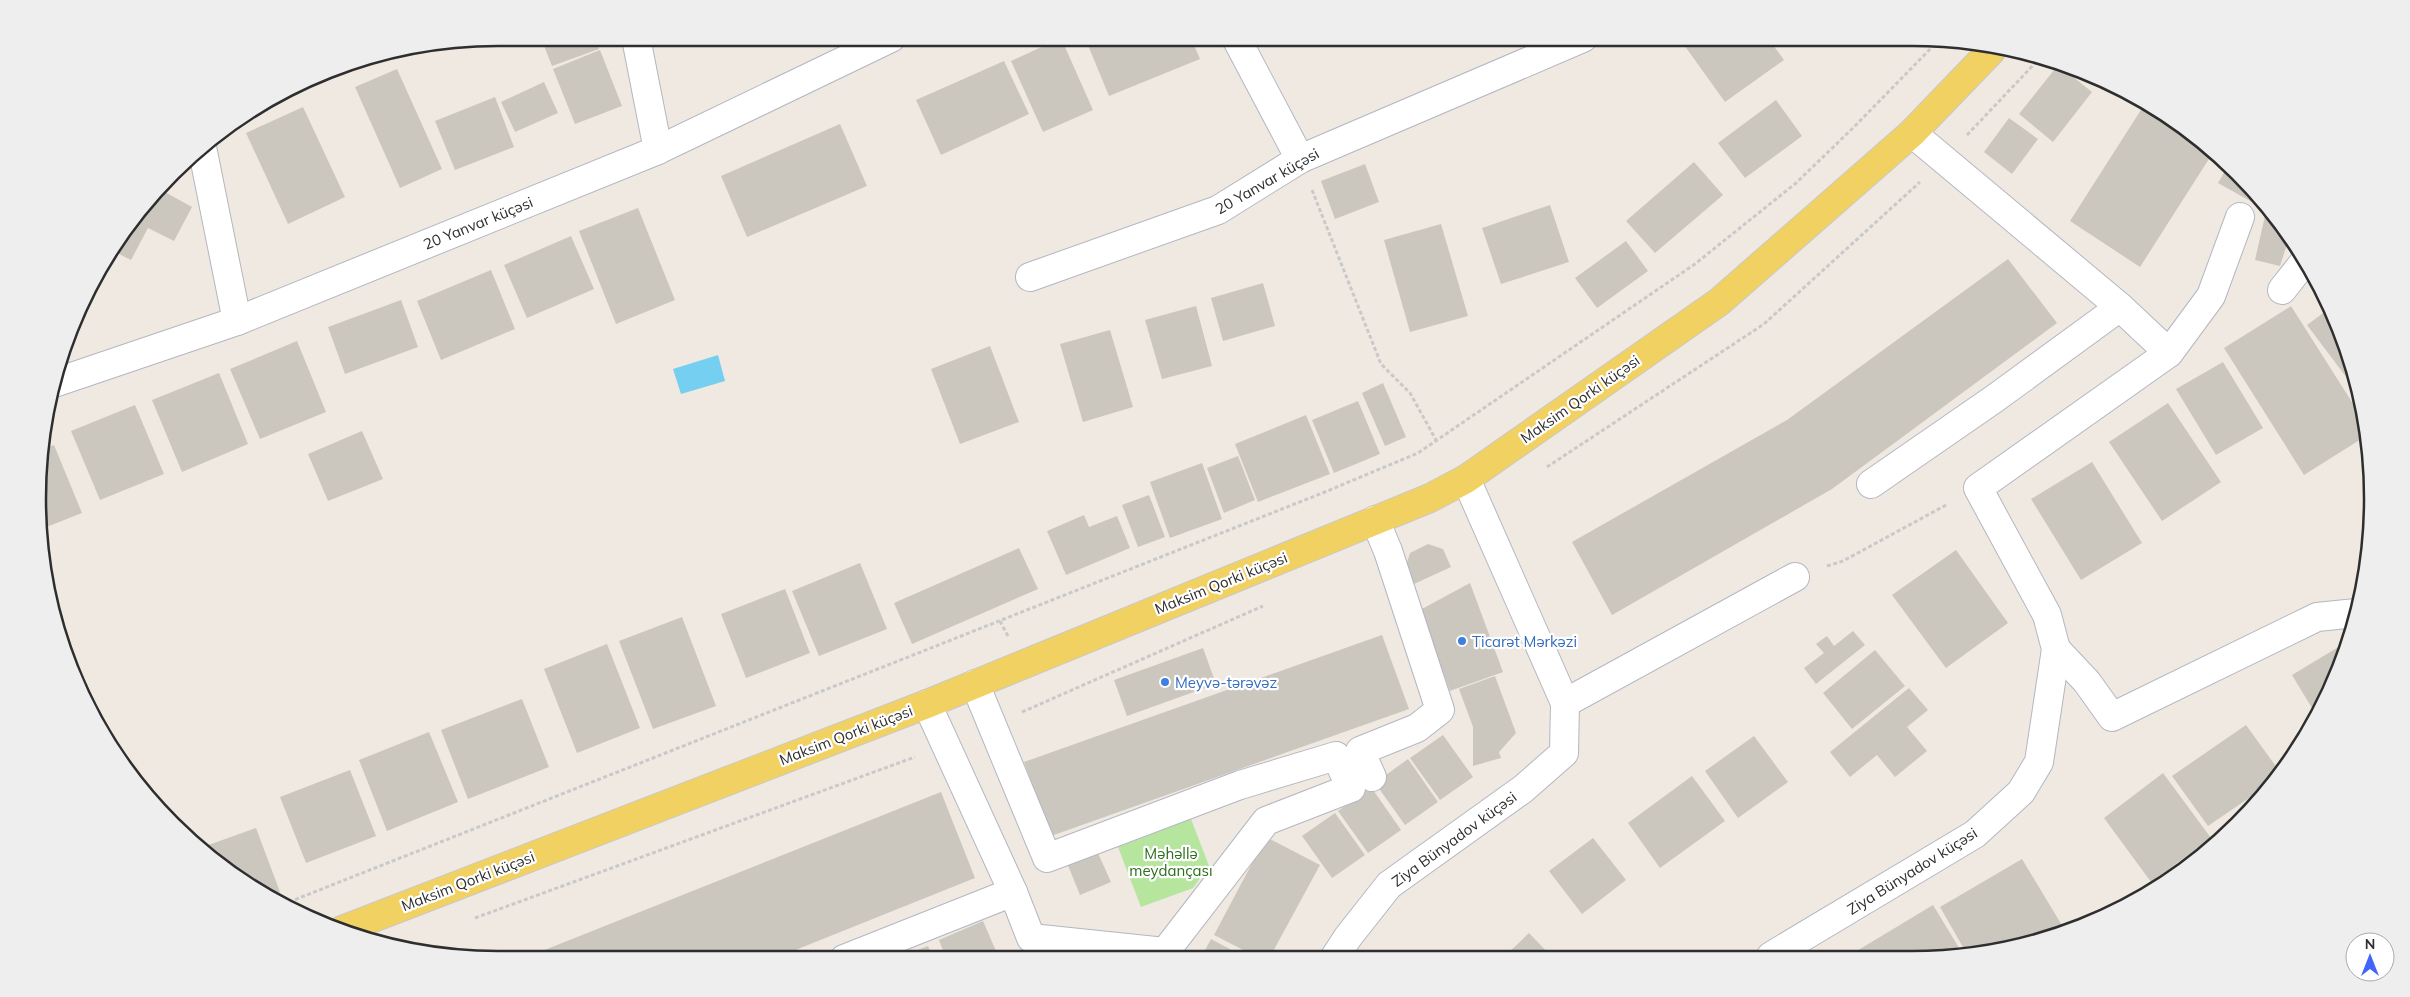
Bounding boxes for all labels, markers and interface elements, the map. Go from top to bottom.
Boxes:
street label: 20 Yanvar küçəsi [1212,144,1322,218]
street label: 20 Yanvar küçəsi [420,192,536,254]
street label: Maksim Qorki küçəsi [1517,351,1643,447]
street label: Maksim Qorki küçəsi [1152,548,1290,618]
place label: Ticarət Mərkəzi [1472,632,1577,651]
marker: Ticarət Mərkəzi [1456,635,1468,647]
place label: Meyvə-tərəvəz [1175,673,1277,692]
marker: Meyvə-tərəvəz [1159,676,1171,688]
street label: Maksim Qorki küçəsi [777,701,915,769]
street label: Ziya Bünyadov küçəsi [1388,787,1520,891]
street label: Ziya Bünyadov küçəsi [1843,823,1981,919]
park label: Məhəllə meydançası [1129,844,1213,880]
street label: Maksim Qorki küçəsi [399,847,537,915]
north arrow [2345,932,2395,982]
text: N [2365,935,2375,953]

